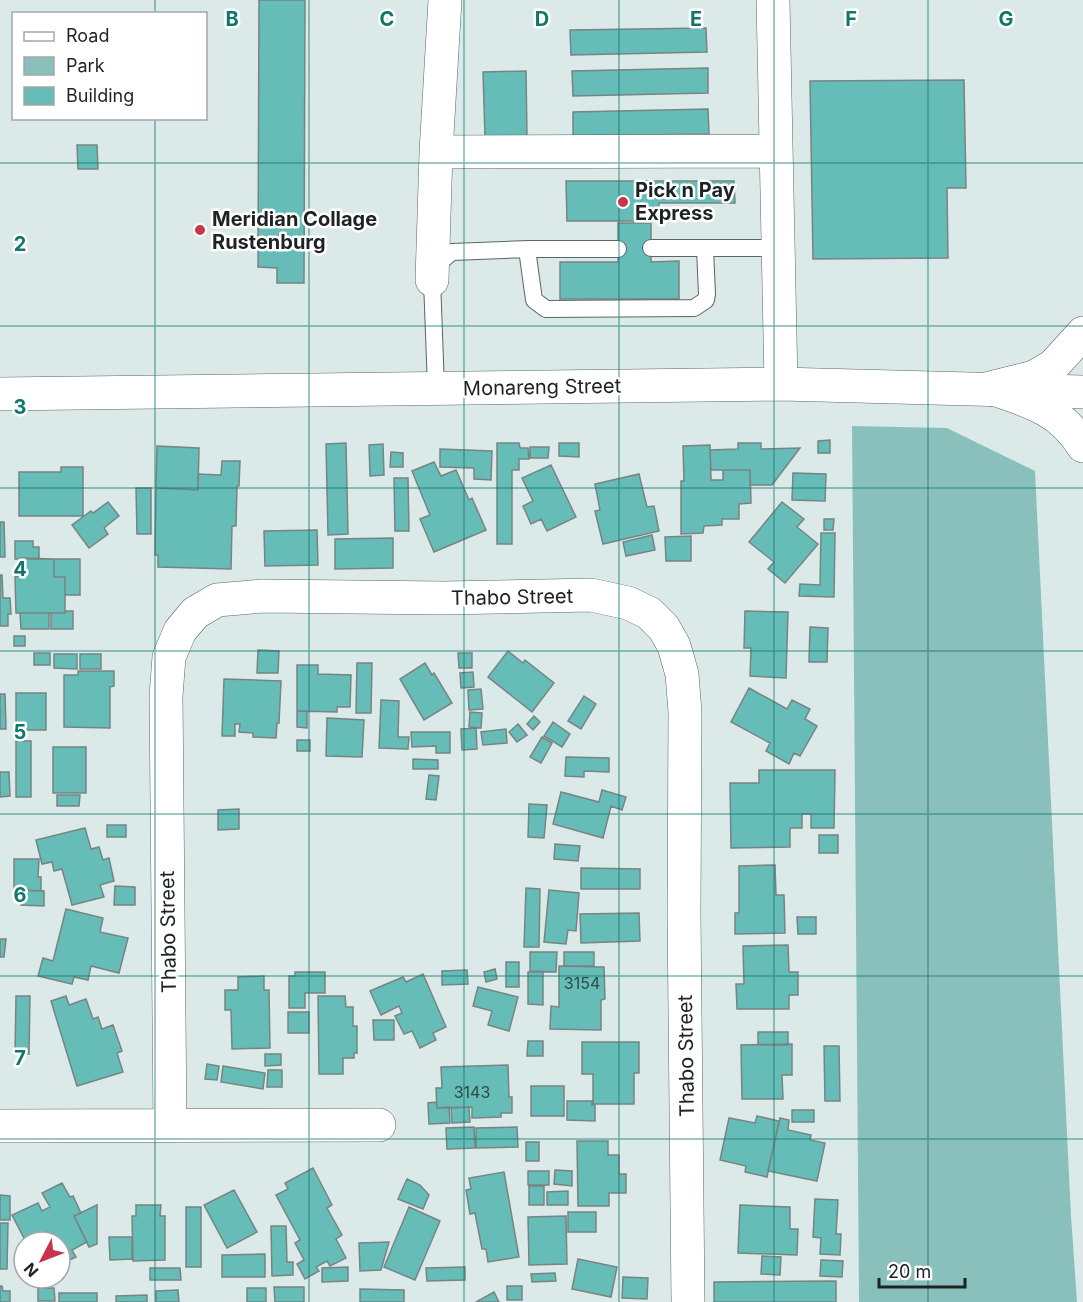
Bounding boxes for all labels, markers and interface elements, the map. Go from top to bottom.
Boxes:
text: B [225,7,239,31]
text: C [380,7,394,31]
text: D [535,7,549,31]
text: E [690,7,702,31]
text: F [845,7,857,31]
text: G [998,7,1014,31]
legend [12,12,207,120]
text: Road [66,25,109,46]
text: Park [66,55,105,76]
text: Building [66,85,134,106]
place label: Pick n Pay Express [635,178,735,225]
marker: Pick n Pay Express [616,195,630,209]
place label: Meridian Collage Rustenburg [212,207,377,254]
marker: Meridian Collage Rustenburg [193,223,207,237]
text: 2 [14,232,26,256]
street label: Monareng Street [463,374,622,400]
text: 3 [14,395,26,419]
text: 4 [13,557,27,581]
street label: Thabo Street [451,584,574,610]
text: 5 [14,720,26,744]
street label: Thabo Street [155,870,181,993]
text: 6 [14,883,27,907]
house number: 3154 [564,973,600,993]
street label: Thabo Street [673,994,699,1117]
text: 7 [14,1046,26,1070]
house number: 3143 [454,1082,490,1102]
north arrow [12,1230,72,1290]
scale bar [879,1251,964,1289]
text: N [19,1259,42,1281]
text: 20 m [888,1261,931,1282]

